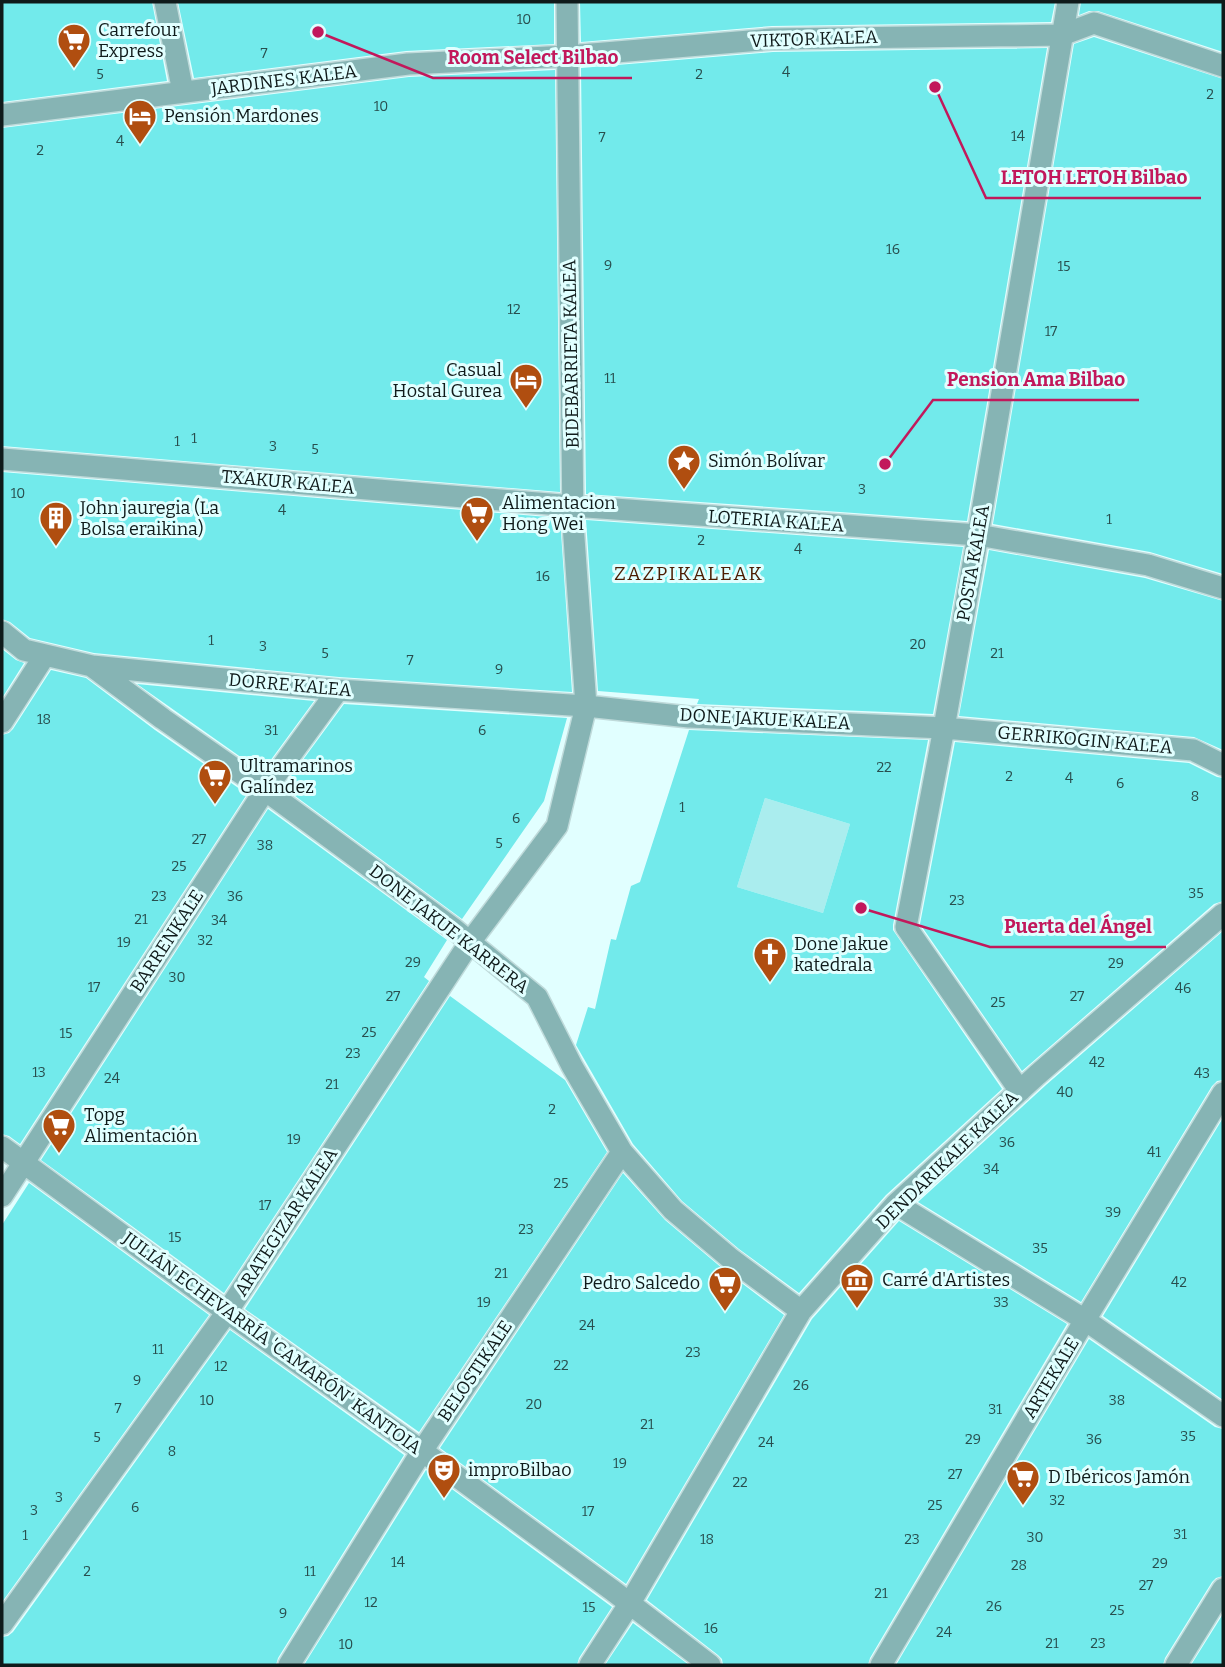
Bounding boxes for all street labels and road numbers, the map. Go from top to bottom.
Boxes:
street label: VIKTOR KALEA [750,26,878,52]
street label: JARDINES KALEA [209,60,358,100]
street label: BIDEBARRIETA KALEA [558,259,584,449]
street label: TXAKUR KALEA [221,465,356,499]
street label: POSTA KALEA [952,503,994,623]
street label: LOTERIA KALEA [707,505,845,537]
street label: DORRE KALEA [228,669,353,701]
street label: DONE JAKUE KALEA [679,704,851,734]
street label: GERRIKOGIN KALEA [997,721,1174,759]
street label: DONE JAKUE KARRERA [365,860,533,998]
street label: BARRENKALE [126,885,208,997]
street label: DENDARIKALE KALEA [871,1086,1023,1234]
street label: ARATEGIZAR KALEA [230,1144,342,1300]
street label: JULIÁN ECHEVARRÍA 'CAMARÓN' KANTOIA [118,1226,426,1459]
street label: BELOSTIKALE [433,1316,517,1426]
street label: ARTEKALE [1018,1333,1084,1423]

